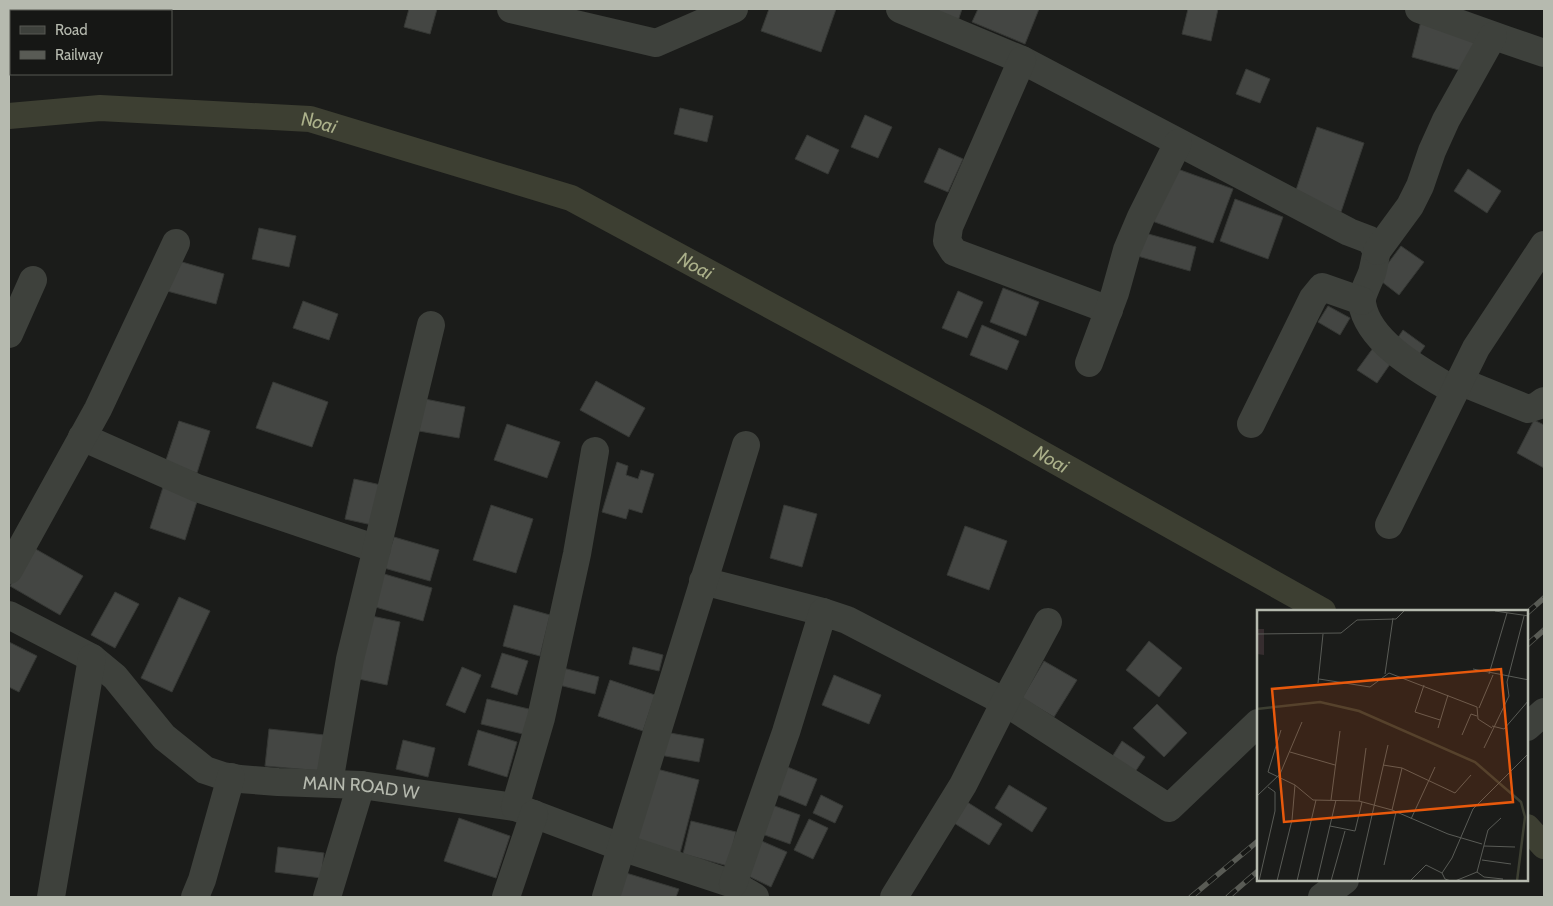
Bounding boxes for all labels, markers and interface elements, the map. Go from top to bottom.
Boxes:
legend [10,10,172,75]
text: Road [55,21,88,39]
text: Railway [55,46,104,64]
water label: Noai [301,107,341,138]
water label: Noai [674,247,718,285]
water label: Noai [1030,440,1074,478]
inset map [1257,610,1528,881]
street label: MAIN ROAD W [302,772,421,804]

